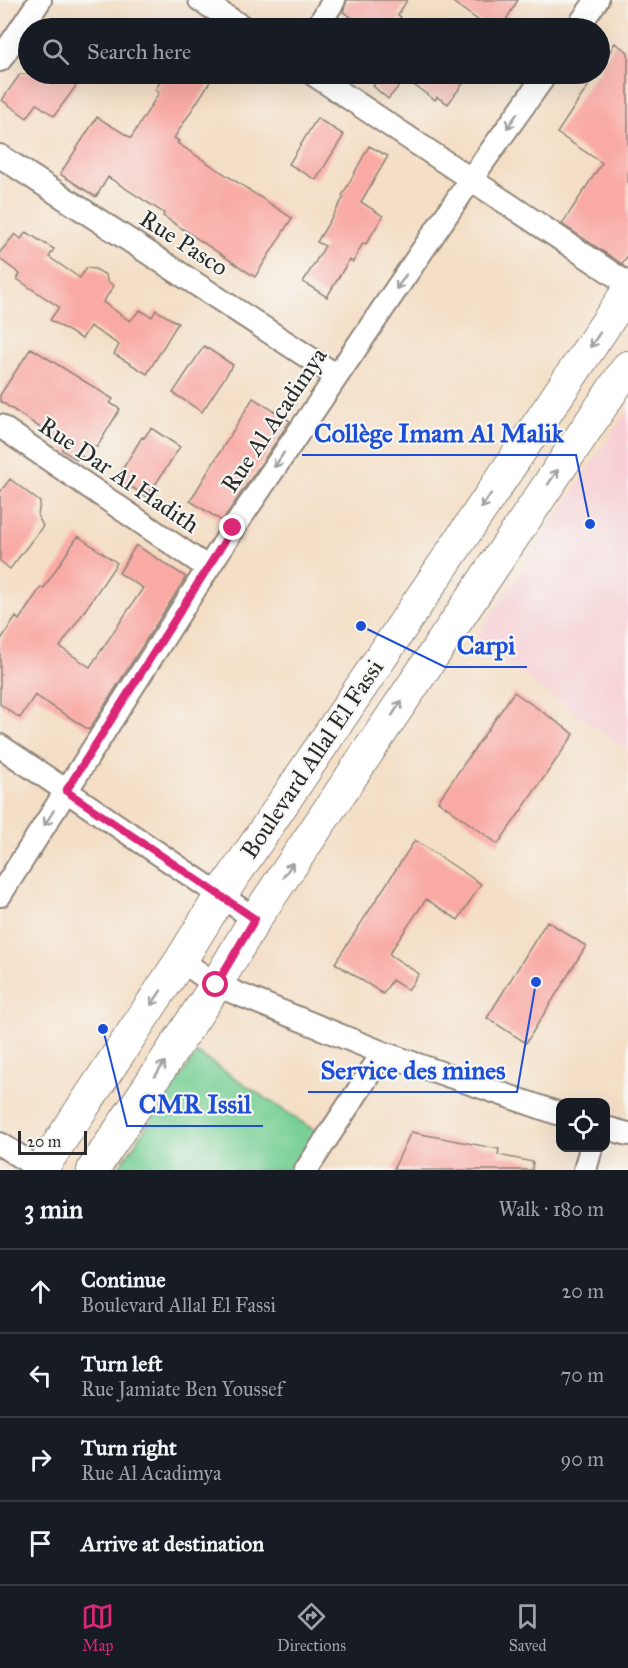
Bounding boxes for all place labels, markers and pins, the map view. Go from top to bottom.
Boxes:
callout: Collège Imam Al Malik [302,411,576,455]
callout: Carpi [445,623,527,667]
callout: Service des mines [308,1048,517,1092]
callout: CMR Issil [127,1082,263,1126]

